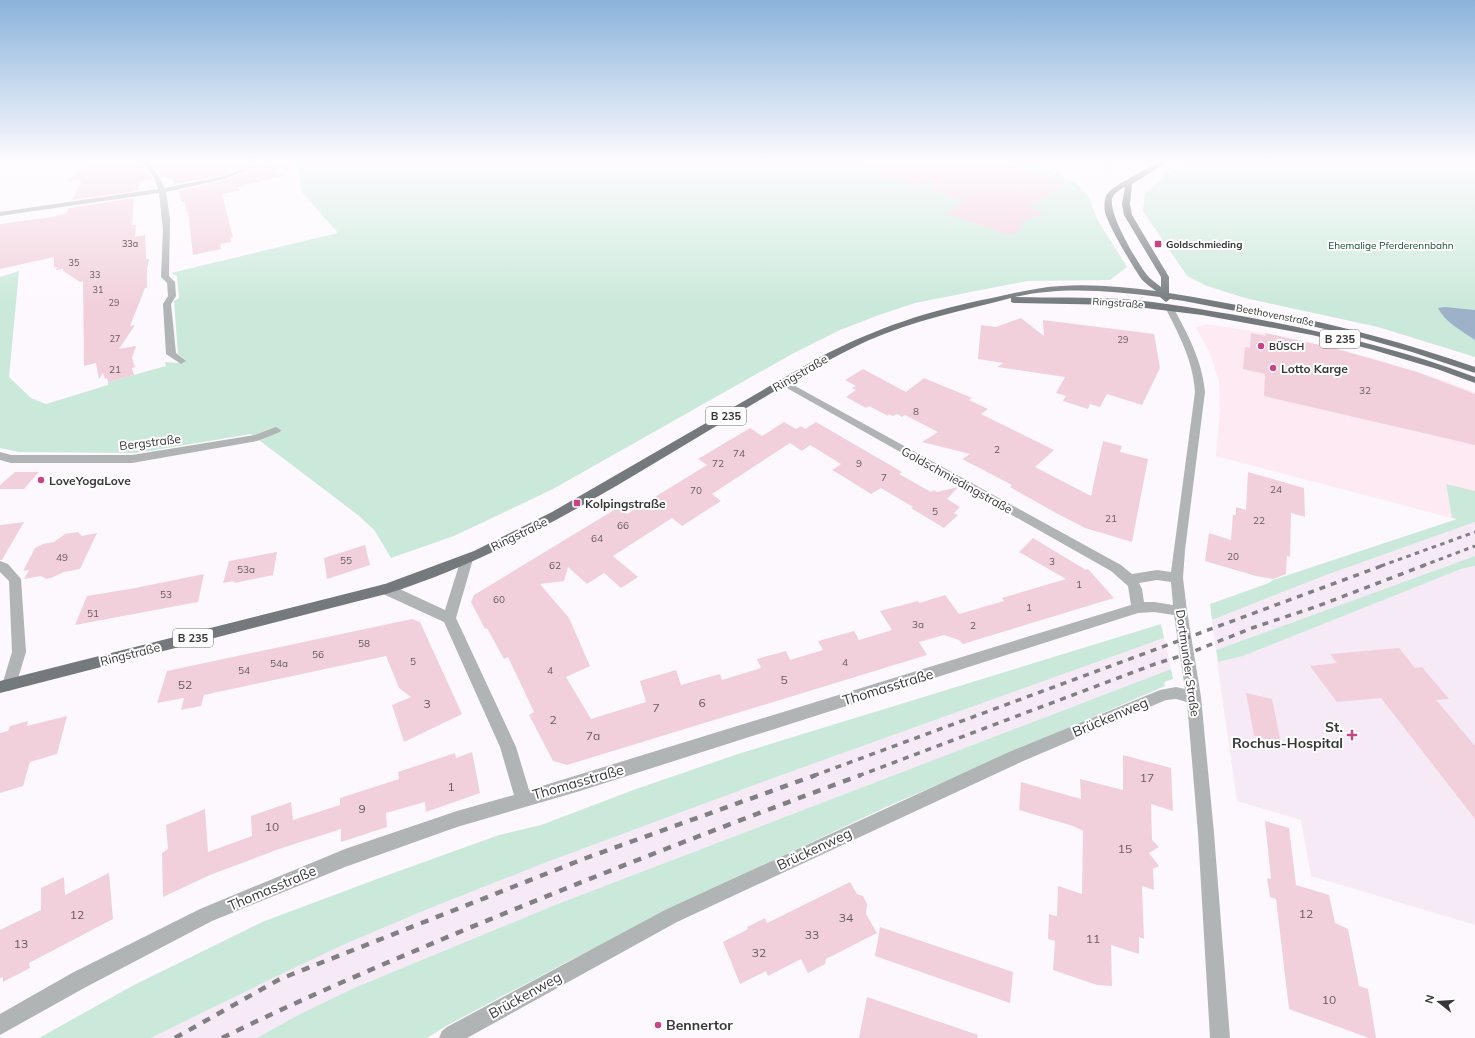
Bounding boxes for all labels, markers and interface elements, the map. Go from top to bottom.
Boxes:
house number: 33a [122,238,138,249]
place label: Goldschmieding [1166,238,1242,251]
marker: Goldschmieding [1153,239,1163,249]
park label: Ehemalige Pferderennbahn [1328,239,1454,252]
house number: 35 [69,257,80,268]
house number: 33 [90,269,100,280]
house number: 31 [93,284,103,295]
street label: Ringstraße [1092,295,1144,311]
house number: 29 [109,297,119,308]
street label: Beethovenstraße [1235,301,1315,329]
road number: B 235 [1320,330,1360,348]
house number: 27 [110,333,120,344]
house number: 29 [1118,334,1128,345]
place label: BÜSCH [1269,340,1304,353]
marker: BÜSCH [1256,341,1266,351]
street label: Ringstraße [770,351,830,395]
place label: Lotto Karge [1281,361,1348,376]
house number: 21 [109,363,121,376]
marker: Lotto Karge [1268,363,1278,373]
house number: 32 [1359,384,1371,397]
house number: 8 [913,405,919,418]
road number: B 235 [706,407,746,425]
street label: Bergstraße [118,431,182,453]
street label: Goldschmiedingstraße [899,443,1015,517]
house number: 2 [994,443,1000,456]
house number: 74 [733,447,745,460]
house number: 72 [712,457,724,470]
house number: 9 [856,457,862,470]
house number: 7 [881,471,887,484]
place label: LoveYogaLove [49,473,131,488]
marker: LoveYogaLove [36,475,46,485]
house number: 24 [1270,483,1282,496]
house number: 70 [690,484,702,497]
place label: Kolpingstraße [585,496,666,511]
marker: Kolpingstraße [572,498,582,508]
house number: 5 [932,505,938,518]
house number: 21 [1105,512,1117,525]
street label: Ringstraße [488,514,550,554]
house number: 22 [1253,514,1265,527]
house number: 66 [617,519,629,532]
house number: 64 [591,532,603,545]
house number: 20 [1227,550,1239,563]
house number: 49 [56,551,68,564]
house number: 55 [340,554,352,567]
house number: 3 [1049,555,1055,568]
house number: 62 [549,559,561,572]
house number: 53a [237,563,255,576]
house number: 1 [1076,578,1082,591]
house number: 53 [160,588,172,601]
house number: 60 [493,593,505,606]
house number: 1 [1026,601,1032,614]
house number: 51 [87,607,99,620]
street label: Dortmunder Straße [1173,609,1203,717]
house number: 3a [912,618,924,631]
house number: 2 [970,619,976,632]
road number: B 235 [173,629,213,647]
house number: 58 [358,637,370,650]
street label: Ringstraße [99,639,161,669]
house number: 56 [312,648,324,661]
house number: 5 [410,655,416,668]
house number: 4 [842,656,848,669]
house number: 54a [270,657,288,670]
house number: 54 [238,664,250,677]
house number: 4 [547,664,553,677]
street label: Thomasstraße [840,665,936,709]
house number: 5 [780,672,788,687]
house number: 52 [178,677,192,692]
street label: Brückenweg [1069,693,1151,741]
house number: 6 [698,695,706,710]
house number: 3 [423,696,431,711]
house number: 7 [652,700,660,715]
house number: 2 [549,712,557,727]
place label: St. Rochus-Hospital [1232,718,1343,752]
house number: 7a [586,728,600,743]
marker: St. Rochus-Hospital [1346,729,1358,741]
street label: Thomasstraße [530,760,626,804]
house number: 17 [1140,770,1154,785]
house number: 1 [447,779,455,794]
house number: 9 [358,801,366,816]
house number: 10 [265,819,279,834]
street label: Brückenweg [774,824,854,874]
house number: 15 [1118,841,1132,856]
street label: Thomasstraße [225,861,319,915]
house number: 12 [1299,906,1313,921]
house number: 12 [70,907,84,922]
house number: 34 [839,910,853,925]
house number: 33 [805,927,819,942]
house number: 11 [1086,931,1100,946]
house number: 13 [14,936,28,951]
house number: 32 [752,945,766,960]
street label: Brückenweg [485,968,565,1022]
north arrow [1419,982,1459,1022]
house number: 10 [1322,992,1336,1007]
text: N [1422,993,1437,1005]
place label: Bennertor [666,1016,733,1034]
marker: Bennertor [653,1020,663,1030]

